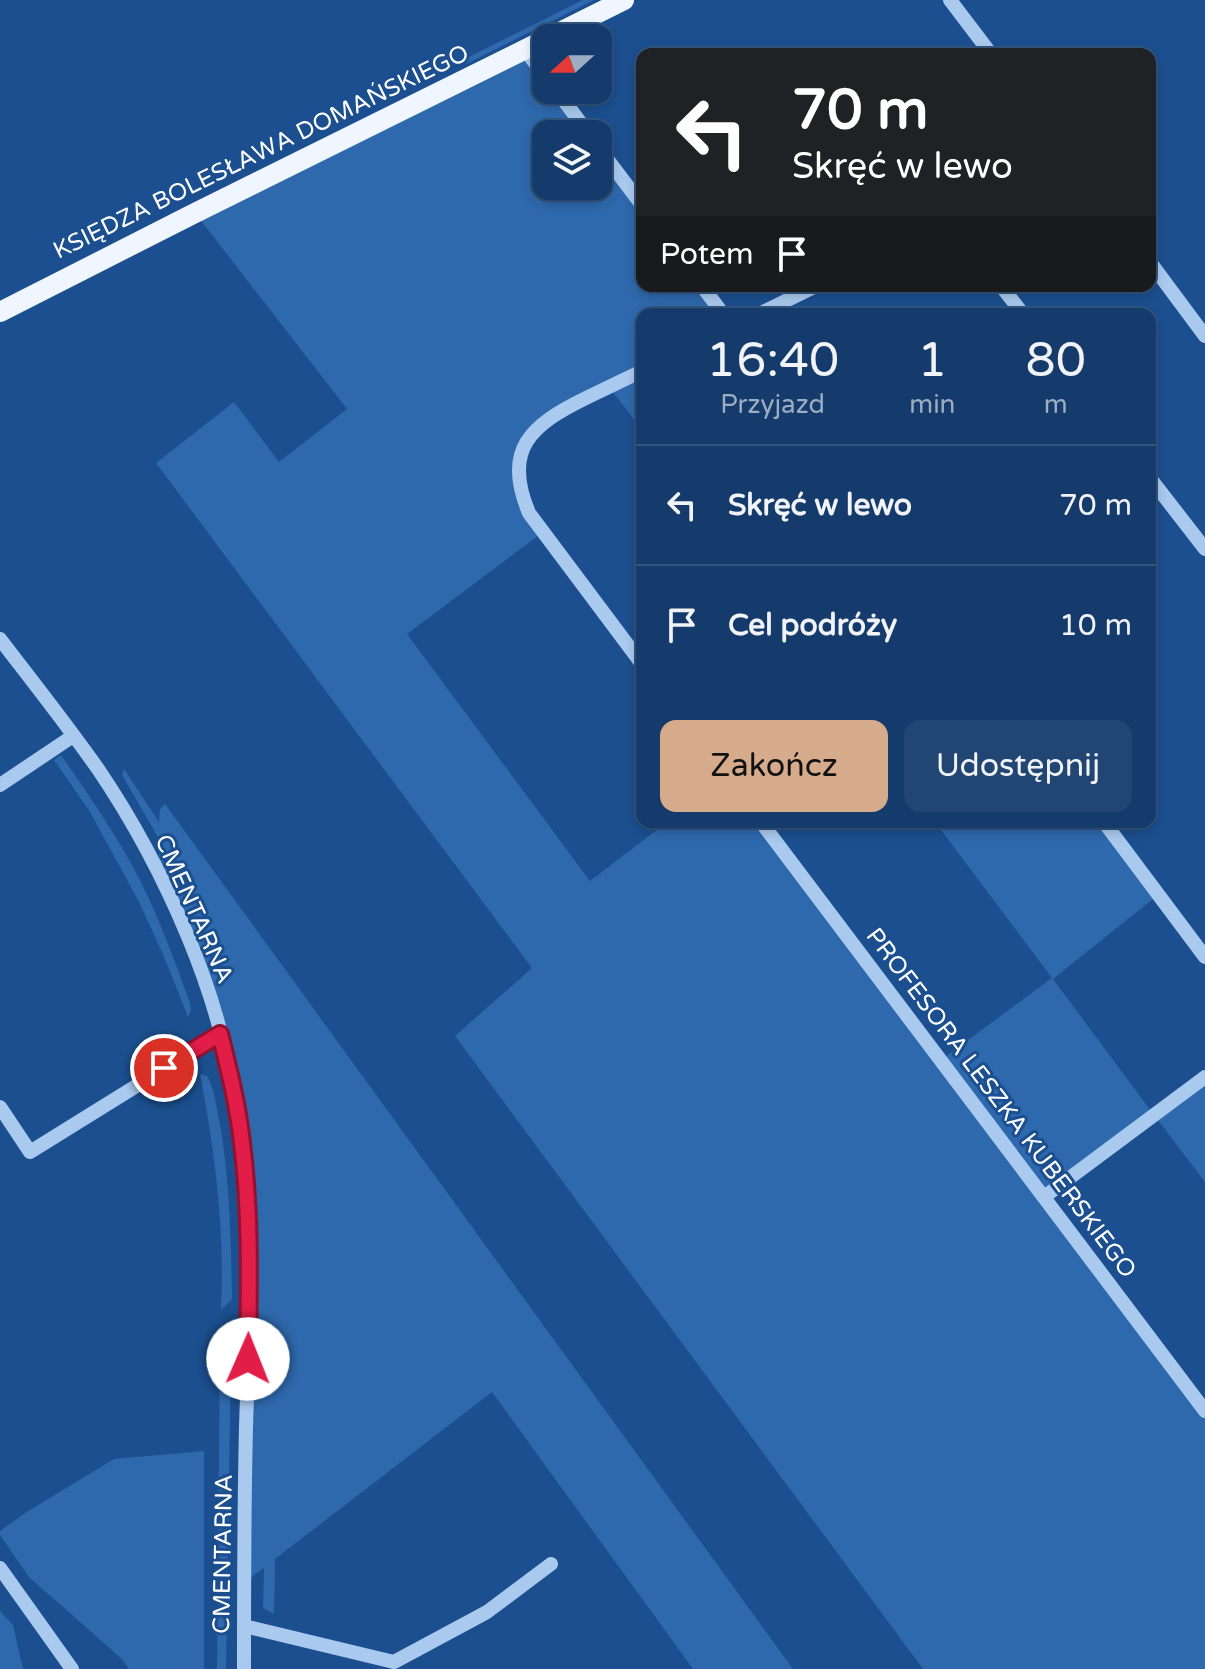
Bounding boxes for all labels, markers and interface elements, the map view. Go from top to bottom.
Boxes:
north arrow [532,24,612,104]
map controls [532,24,612,200]
street label: KSIĘDZA BOLESŁAWA DOMAŃSKIEGO [48,38,473,266]
text: 70 m [792,77,928,144]
icon: left [660,80,764,184]
button: layers [532,120,612,200]
text: Skręć w lewo [792,145,1013,188]
icon: arrive [770,232,814,276]
text: Potem [660,236,754,273]
text: 16:40 [706,332,839,390]
text: 1 [917,332,947,390]
text: 80 [1026,332,1086,390]
text: Przyjazd [720,389,825,420]
text: min [909,389,955,420]
text: m [1044,389,1068,420]
icon: left [660,483,704,527]
text: Skręć w lewo [728,487,912,524]
text: 70 m [1059,487,1132,524]
icon: arrive [660,603,704,647]
text: Cel podróży [728,607,897,644]
text: 10 m [1059,607,1132,644]
button: Zakończ [660,720,888,812]
button: Udostępnij [904,720,1132,812]
street label: CMENTARNA [148,830,240,988]
street label: PROFESORA LESZKA KUBERSKIEGO [860,922,1142,1284]
pin [130,1034,198,1102]
icon: arrive [142,1046,186,1090]
position arrow [206,1317,290,1401]
street label: CMENTARNA [207,1474,239,1634]

